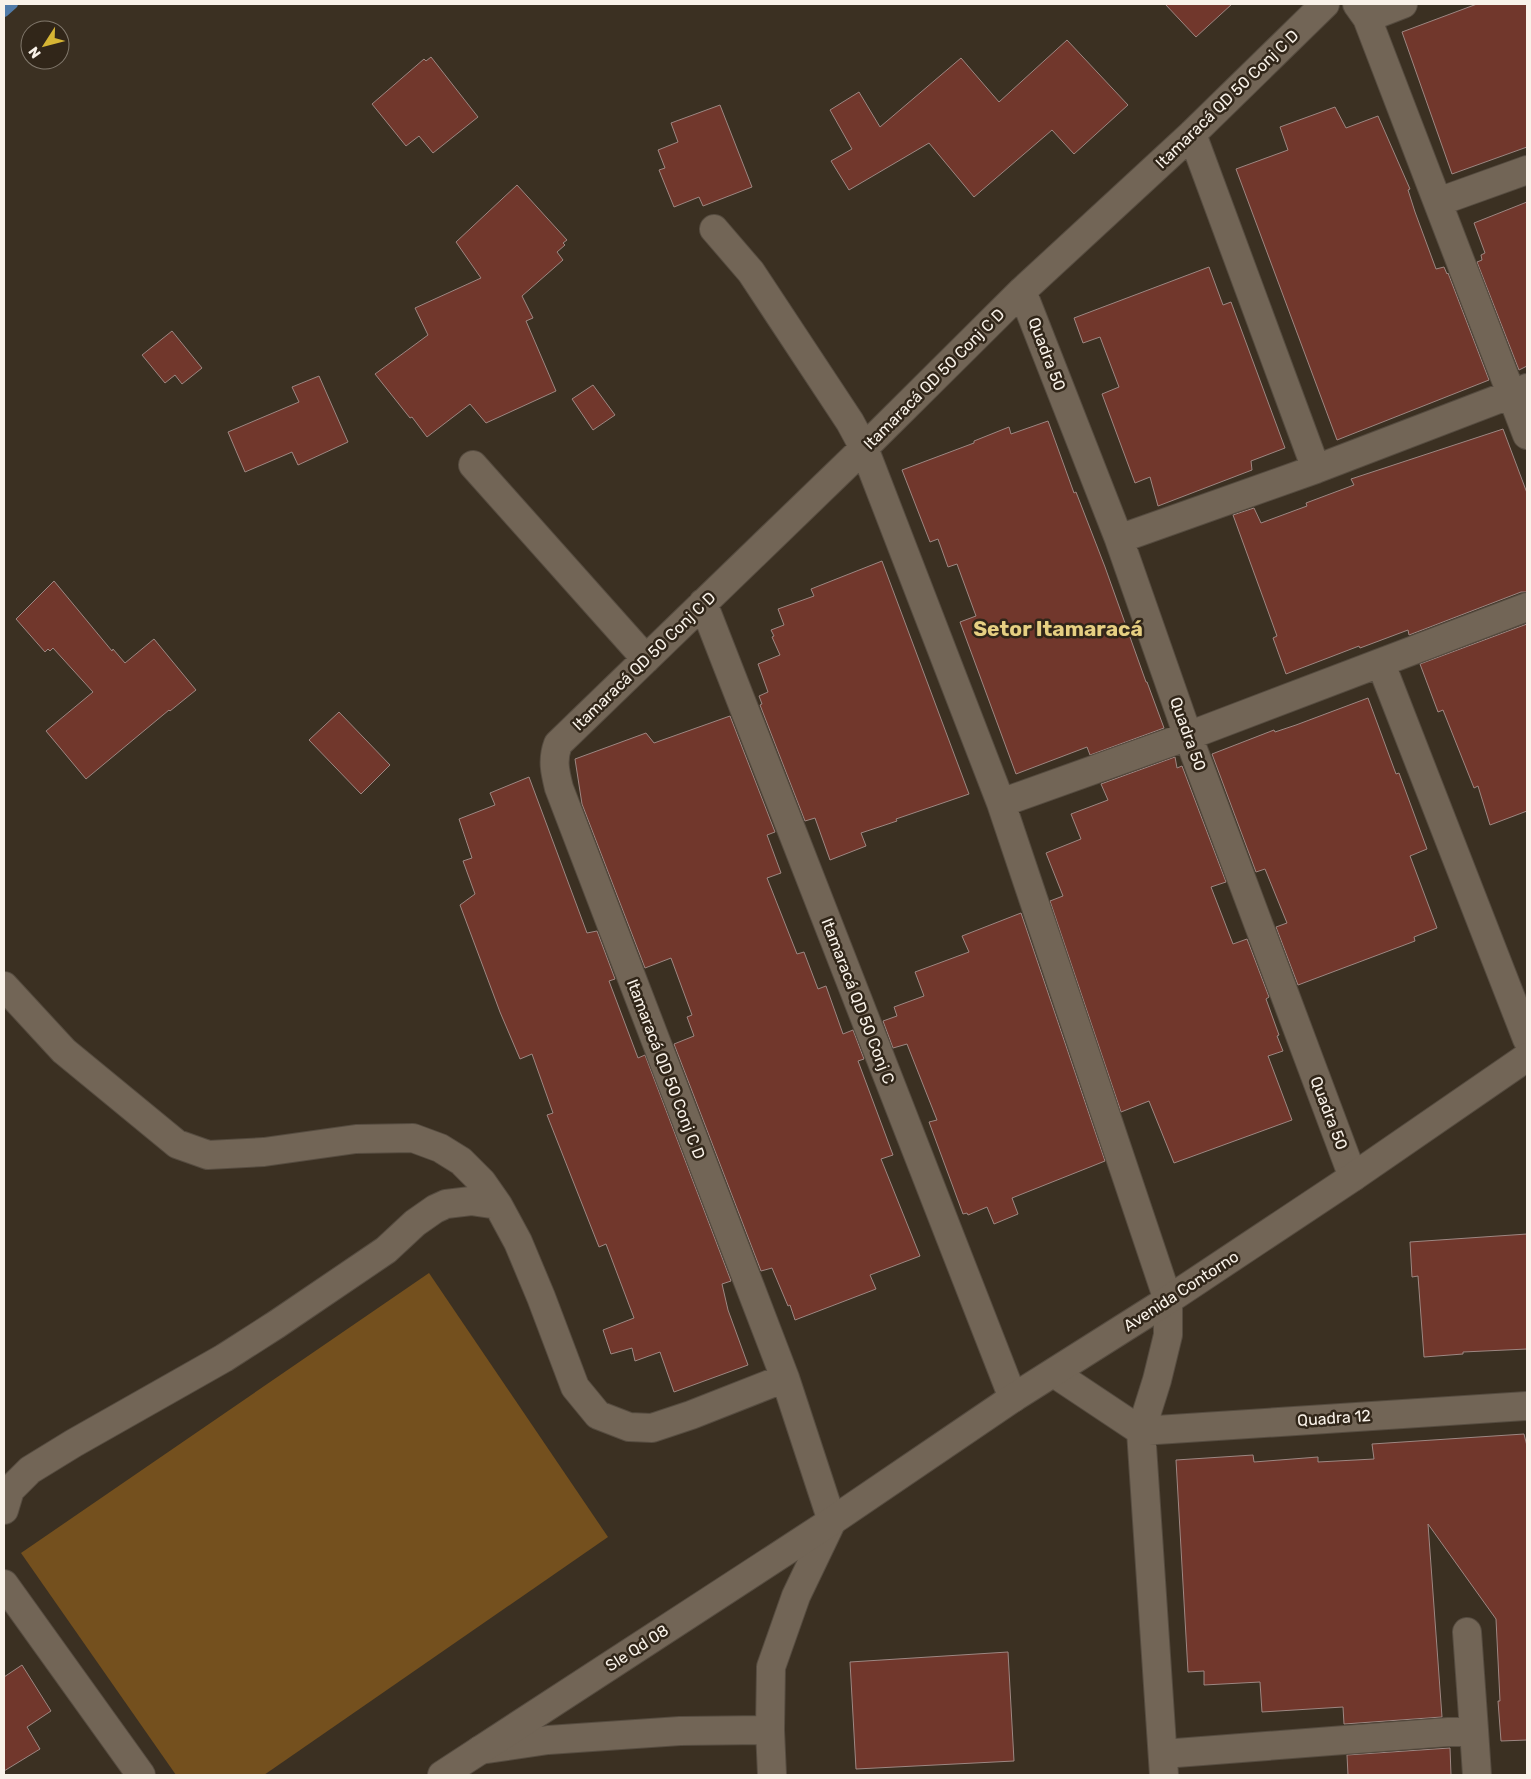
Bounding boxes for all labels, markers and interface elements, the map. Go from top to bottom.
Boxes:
north arrow [20,20,70,70]
street label: Itamaracá QD 50 Conj C D [1152,26,1302,172]
text: N [25,43,45,61]
street label: Itamaracá QD 50 Conj C D [860,305,1008,453]
street label: Quadra 50 [1024,315,1070,393]
street label: Itamaracá QD 50 Conj C D [569,588,719,734]
district label: Setor Itamaracá [973,616,1143,641]
street label: Quadra 50 [1166,694,1210,774]
street label: Itamaracá QD 50 Conj C [818,915,898,1087]
street label: Itamaracá QD 50 Conj C D [623,976,709,1162]
street label: Quadra 50 [1306,1074,1352,1152]
street label: Avenida Contorno [1120,1247,1242,1335]
street label: Quadra 12 [1297,1406,1371,1430]
street label: Sle Qd 08 [602,1621,672,1675]

